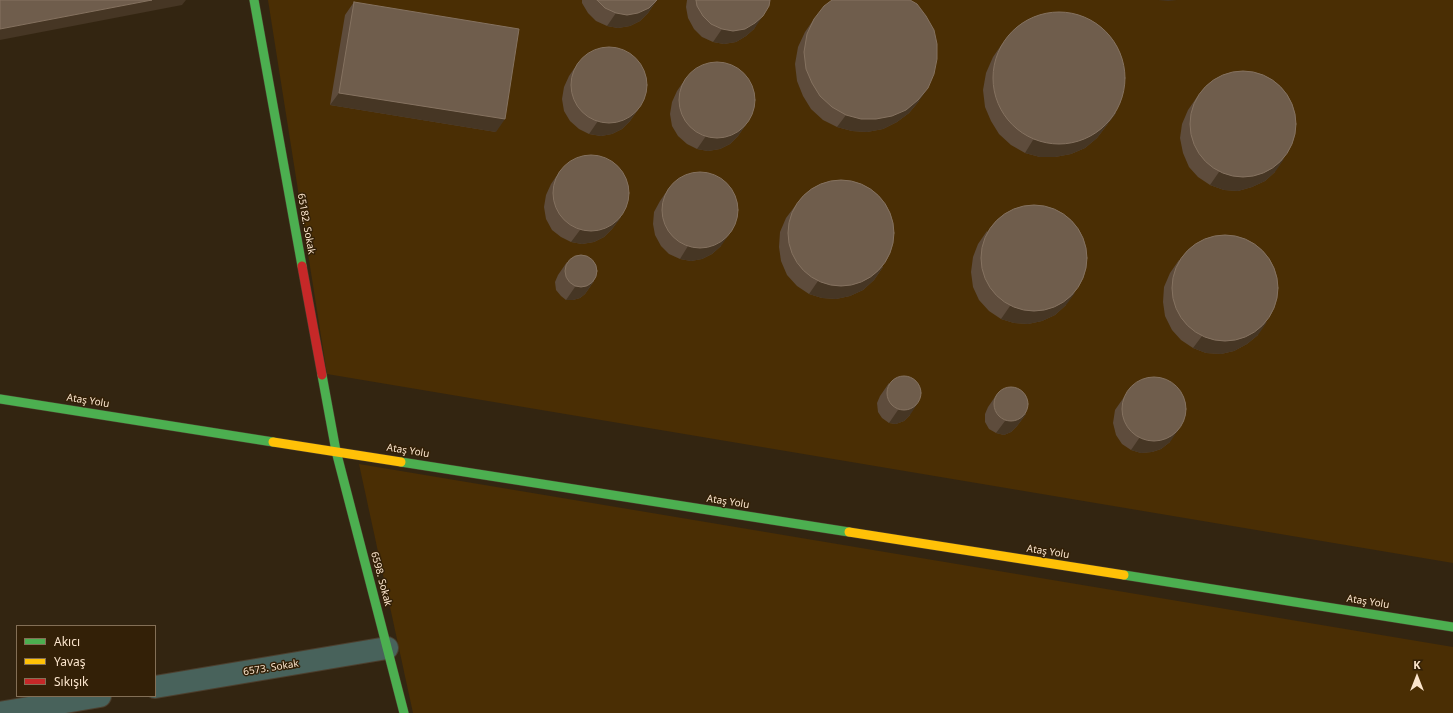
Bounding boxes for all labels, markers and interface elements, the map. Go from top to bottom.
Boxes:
street label: 65182. Sokak [295,193,317,255]
street label: Ataş Yolu [66,392,110,410]
street label: Ataş Yolu [386,442,430,460]
street label: Ataş Yolu [706,493,750,511]
street label: Ataş Yolu [1026,543,1070,561]
street label: 6598. Sokak [368,550,394,608]
street label: Ataş Yolu [1346,593,1390,611]
legend [16,625,156,697]
text: Akıcı [54,633,80,650]
text: Yavaş [54,653,86,670]
north arrow [1397,657,1437,697]
text: K [1413,657,1421,672]
street label: 6573. Sokak [242,658,300,678]
text: Sıkışık [54,673,88,690]

